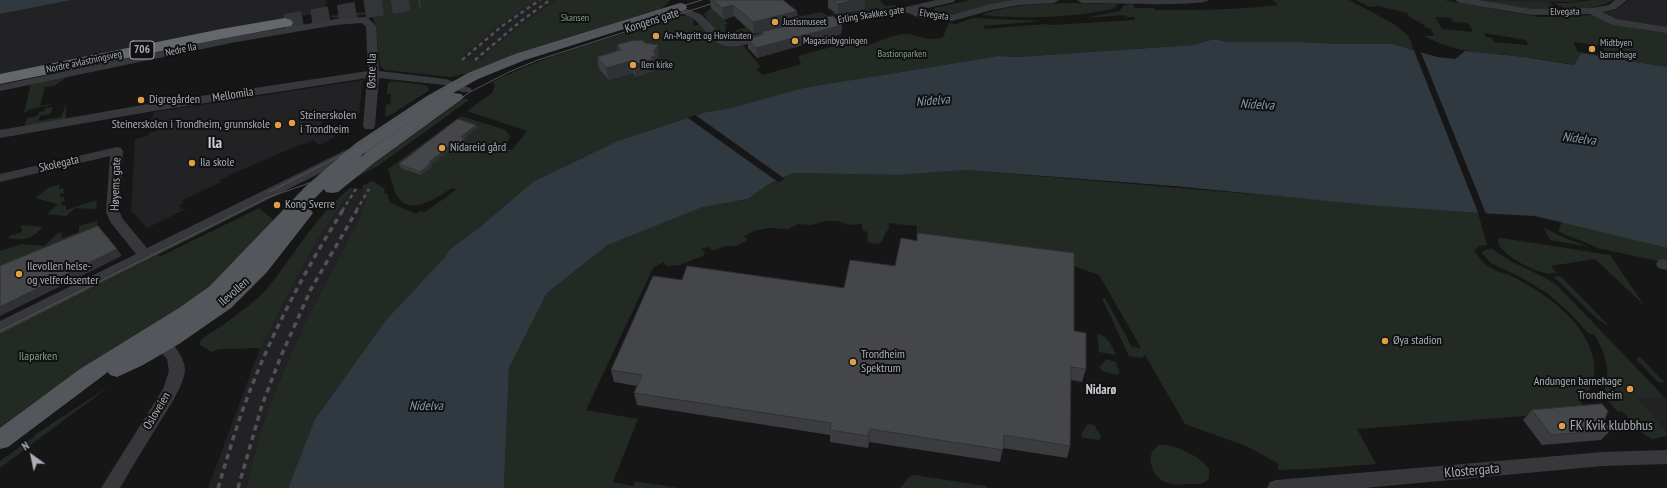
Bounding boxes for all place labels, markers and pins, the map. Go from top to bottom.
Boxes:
place label: Justismuseet [783,16,827,28]
marker: Justismuseet [770,17,780,27]
place label: An-Magritt og Hovistuten [664,30,751,42]
marker: An-Magritt og Hovistuten [651,31,661,41]
place label: Magasinbygningen [803,35,868,47]
marker: Magasinbygningen [790,36,800,46]
place label: Midtbyen barnehage [1600,37,1636,60]
marker: Midtbyen barnehage [1587,44,1597,54]
place label: Ilen kirke [641,59,673,71]
marker: Ilen kirke [628,60,638,70]
place label: Digregården [149,93,200,107]
marker: Digregården [136,95,146,105]
place label: Steinerskolen i Trondheim [300,109,356,137]
place label: Steinerskolen i Trondheim, grunnskole [112,118,270,132]
marker: Steinerskolen i Trondheim [287,118,297,128]
marker: Steinerskolen i Trondheim, grunnskole [273,120,283,130]
place label: Nidareid gård [450,141,506,155]
marker: Nidareid gård [437,143,447,153]
place label: Ila skole [200,156,234,170]
marker: Ila skole [187,158,197,168]
place label: Kong Sverre [285,198,335,212]
marker: Kong Sverre [272,200,282,210]
place label: Ilevollen helse- og velferdssenter [27,260,99,288]
marker: Ilevollen helse- og velferdssenter [14,269,24,279]
place label: Øya stadion [1393,334,1442,348]
marker: Øya stadion [1380,336,1390,346]
place label: Trondheim Spektrum [861,348,905,376]
marker: Trondheim Spektrum [848,357,858,367]
place label: Andungen barnehage Trondheim [1534,375,1622,403]
marker: Andungen barnehage Trondheim [1625,384,1635,394]
place label: FK Kvik klubbhus [1570,418,1653,434]
marker: FK Kvik klubbhus [1557,421,1567,431]

